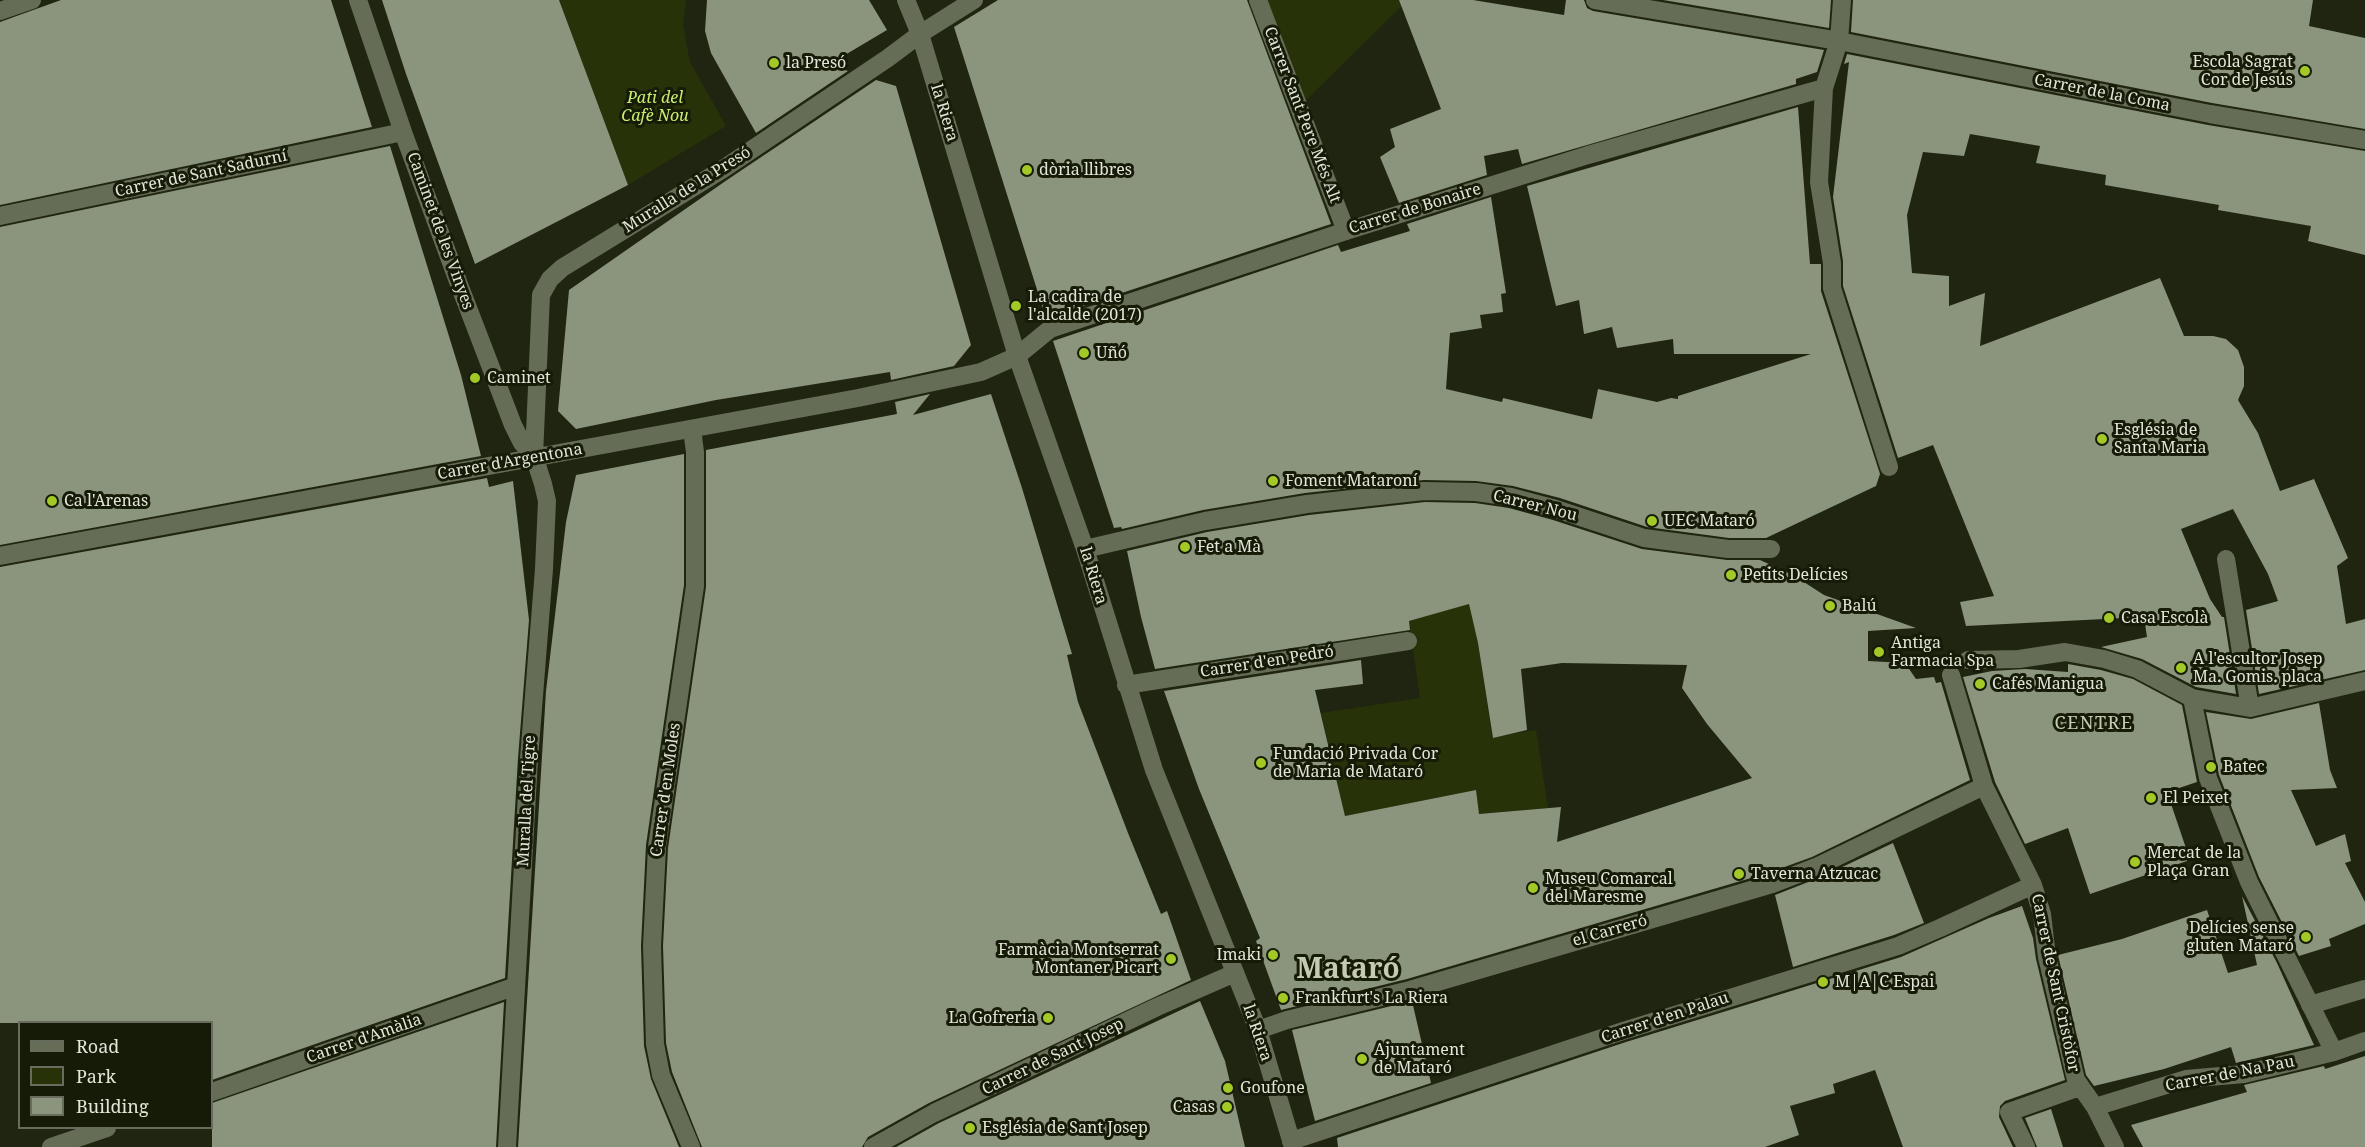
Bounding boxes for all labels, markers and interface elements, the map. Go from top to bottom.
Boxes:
street label: Carrer Sant Pere Més Alt [1259,24,1345,206]
place label: Escola Sagrat Cor de Jesús [2192,52,2293,90]
place label: la Presó [786,53,846,73]
marker: la Presó [767,56,781,70]
marker: Escola Sagrat Cor de Jesús [2298,64,2312,78]
street label: Carrer de la Coma [2032,70,2172,116]
street label: la Riera [926,82,962,144]
park label: Pati del Cafè Nou [621,88,689,126]
street label: Muralla de la Presó [619,143,755,237]
street label: Carrer de Sant Sadurní [113,146,289,202]
street label: Caminet de les Vinyes [403,150,477,312]
place label: dòria llibres [1039,160,1132,180]
marker: dòria llibres [1020,163,1034,177]
street label: Carrer de Bonaire [1347,180,1483,238]
place label: La cadira de l'alcalde (2017) [1028,287,1142,325]
marker: La cadira de l'alcalde (2017) [1009,299,1023,313]
place label: Uñó [1096,343,1127,363]
marker: Uñó [1077,346,1091,360]
place label: Caminet [487,368,551,388]
marker: Caminet [468,371,482,385]
place label: Església de Santa Maria [2114,420,2207,458]
marker: Església de Santa Maria [2095,432,2109,446]
street label: Carrer d'Argentona [436,440,584,484]
place label: Foment Mataroní [1285,471,1418,491]
marker: Foment Mataroní [1266,474,1280,488]
street label: Carrer Nou [1491,486,1579,526]
place label: Ca l'Arenas [64,491,148,511]
marker: Ca l'Arenas [45,494,59,508]
place label: UEC Mataró [1664,511,1755,531]
marker: UEC Mataró [1645,514,1659,528]
place label: Fet a Mà [1197,537,1261,557]
marker: Fet a Mà [1178,540,1192,554]
street label: la Riera [1075,545,1111,607]
place label: Petits Delícies [1743,565,1848,585]
marker: Petits Delícies [1724,568,1738,582]
place label: Balú [1842,596,1877,616]
marker: Balú [1823,599,1837,613]
place label: Casa Escolà [2121,608,2208,628]
marker: Casa Escolà [2102,611,2116,625]
place label: Antiga Farmacia Spa [1891,633,1994,671]
street label: Carrer d'en Pedró [1199,642,1335,682]
marker: Antiga Farmacia Spa [1872,645,1886,659]
place label: A l'escultor Josep Ma. Gomis. placa [2193,649,2322,687]
marker: A l'escultor Josep Ma. Gomis. placa [2174,661,2188,675]
place label: Cafés Manigua [1992,674,2104,694]
marker: Cafés Manigua [1973,677,1987,691]
district label: CENTRE [2054,713,2134,735]
street label: Carrer d'en Moles [647,722,685,858]
street label: Muralla del Tigre [514,735,540,867]
place label: Fundació Privada Cor de Maria de Mataró [1273,744,1438,782]
marker: Fundació Privada Cor de Maria de Mataró [1254,756,1268,770]
place label: Batec [2223,757,2265,777]
marker: Batec [2204,760,2218,774]
place label: El Peixet [2163,788,2229,808]
marker: El Peixet [2144,791,2158,805]
place label: Mercat de la Plaça Gran [2147,843,2241,881]
marker: Mercat de la Plaça Gran [2128,855,2142,869]
place label: Taverna Atzucac [1751,864,1878,884]
marker: Taverna Atzucac [1732,867,1746,881]
place label: Museu Comarcal del Maresme [1545,869,1673,907]
marker: Museu Comarcal del Maresme [1526,881,1540,895]
street label: Carrer de Sant Cristòfor [2027,892,2083,1074]
street label: el Carreró [1570,911,1650,951]
place label: Delícies sense gluten Mataró [2186,918,2294,956]
marker: Delícies sense gluten Mataró [2299,930,2313,944]
place label: Farmàcia Montserrat Montaner Picart [998,940,1159,978]
place label: Imaki [1217,945,1261,965]
marker: Imaki [1266,948,1280,962]
marker: Farmàcia Montserrat Montaner Picart [1164,952,1178,966]
district label: Mataró [1296,953,1400,987]
place label: M|A|C Espai [1835,972,1934,992]
marker: M|A|C Espai [1816,975,1830,989]
place label: Frankfurt's La Riera [1295,988,1448,1008]
street label: Carrer d'en Palau [1599,988,1731,1048]
marker: Frankfurt's La Riera [1276,991,1290,1005]
street label: la Riera [1238,1002,1276,1064]
place label: La Gofreria [949,1008,1036,1028]
street label: Carrer d'Amàlia [304,1010,424,1068]
marker: La Gofreria [1041,1011,1055,1025]
street label: Carrer de Sant Josep [979,1014,1127,1100]
legend [18,1021,213,1129]
text: Road [76,1034,119,1058]
place label: Ajuntament de Mataró [1374,1040,1465,1078]
marker: Ajuntament de Mataró [1355,1052,1369,1066]
street label: Carrer de Na Pau [2164,1052,2296,1096]
text: Park [76,1064,116,1088]
place label: Goufone [1240,1078,1305,1098]
marker: Goufone [1221,1081,1235,1095]
text: Building [76,1094,149,1118]
place label: Casas [1173,1097,1215,1117]
marker: Casas [1220,1100,1234,1114]
place label: Església de Sant Josep [982,1118,1148,1138]
marker: Església de Sant Josep [963,1121,977,1135]

